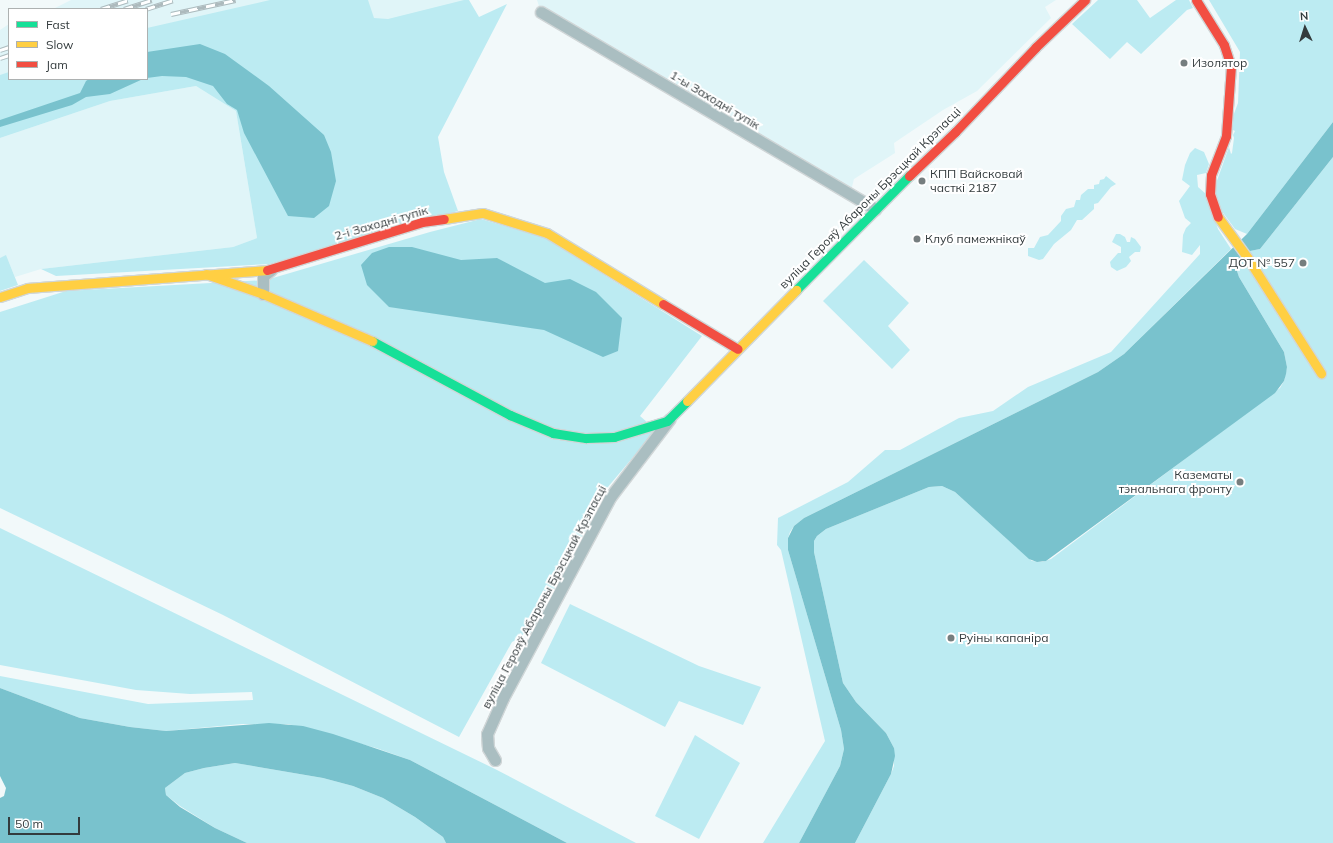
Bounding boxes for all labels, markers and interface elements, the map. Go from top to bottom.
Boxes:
legend [8,8,148,80]
north arrow [1285,8,1325,48]
text: N [1300,9,1309,23]
text: Fast [46,17,70,32]
text: Slow [46,37,74,52]
place label: Изолятор [1192,56,1247,70]
text: Jam [46,57,68,72]
marker: Изолятор [1179,58,1189,68]
street label: 1-ы Заходні тупік [668,68,762,132]
street label: вуліца Герояў Абароны Брэсцкай Крэпасці [776,104,964,292]
place label: КПП Вайсковай часткі 2187 [930,167,1023,195]
marker: КПП Вайсковай часткі 2187 [917,176,927,186]
street label: 2-і Заходні тупік [333,203,429,243]
place label: Клуб памежнікаў [925,232,1026,246]
marker: Клуб памежнікаў [912,234,922,244]
place label: ДОТ № 557 [1228,256,1295,270]
marker: ДОТ № 557 [1298,258,1308,268]
place label: Казематы тэнальнага фронту [1119,468,1232,496]
marker: Казематы тэнальнага фронту [1235,477,1245,487]
street label: вуліца Герояў Абароны Брэсцкай Крэпасці [479,483,609,711]
place label: Руіны капаніра [959,631,1049,645]
marker: Руіны капаніра [946,633,956,643]
scale bar [10,809,82,835]
text: 50 m [15,816,43,831]

